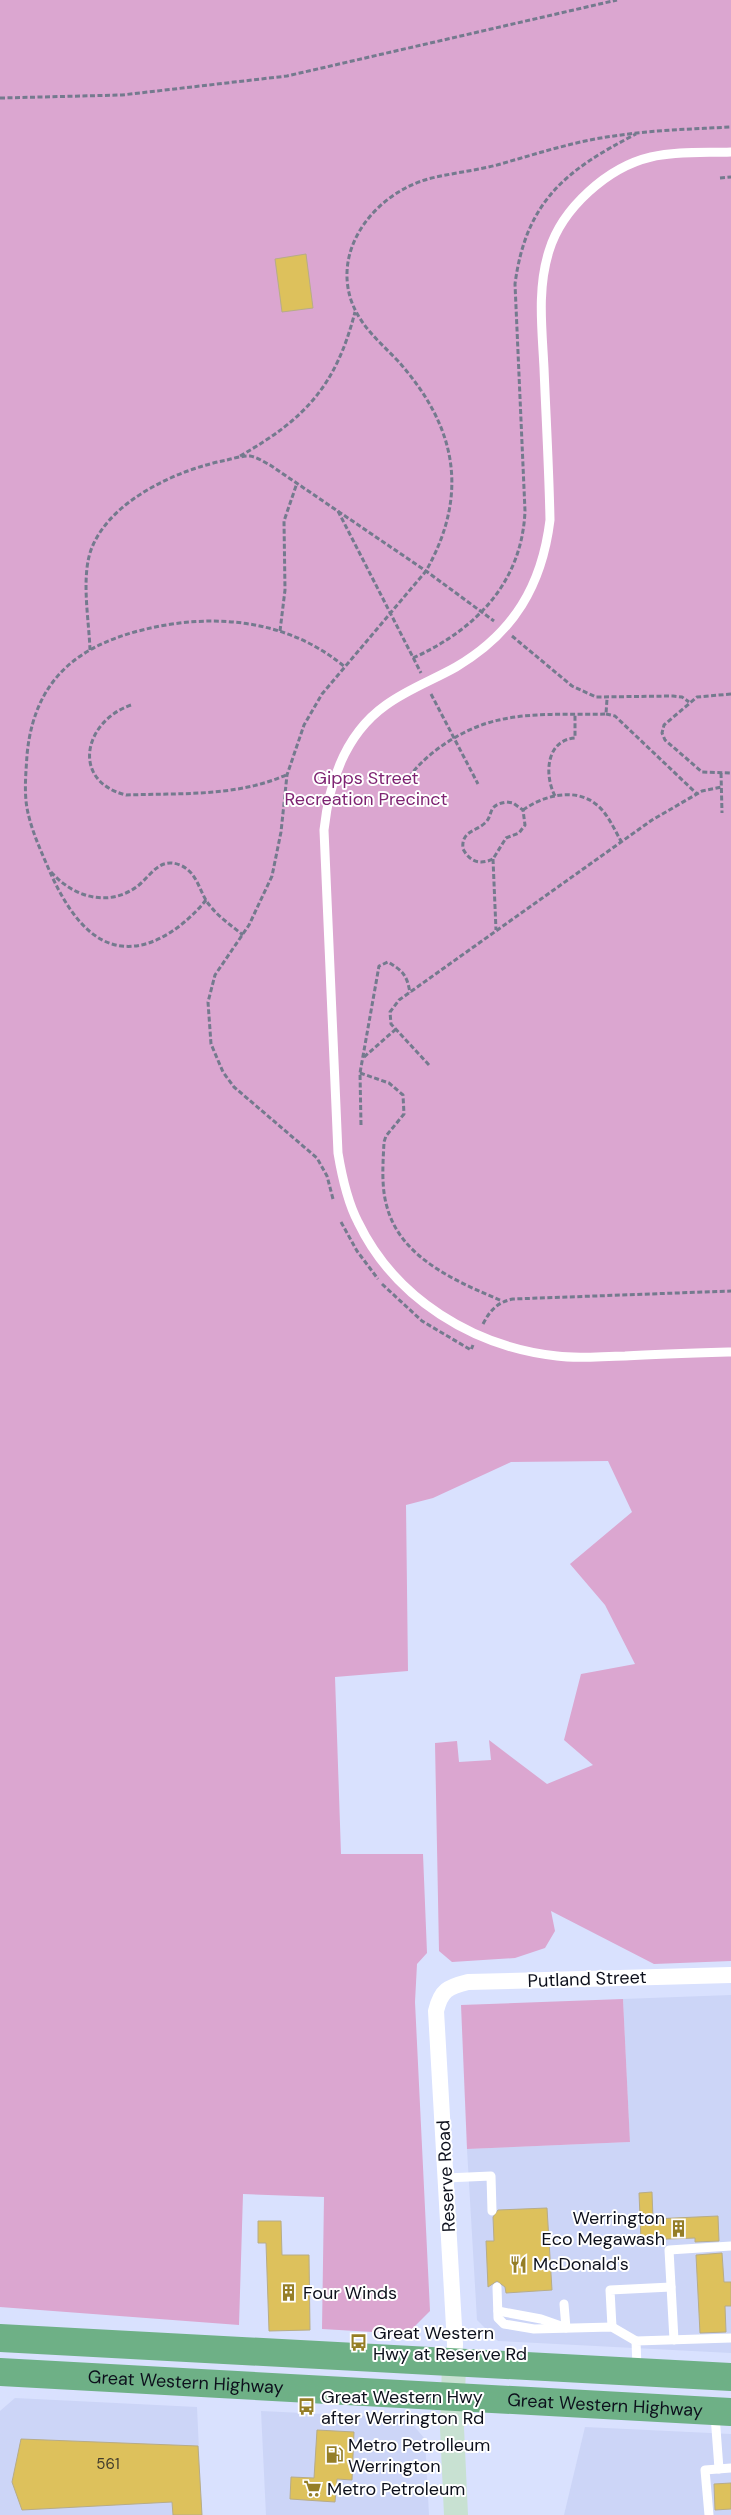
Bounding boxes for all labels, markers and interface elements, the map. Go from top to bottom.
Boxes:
park label: Gipps Street Recreation Precinct [285,766,447,811]
street label: Putland Street [527,1965,647,1993]
street label: Reserve Road [431,2119,461,2233]
place label: Werrington Eco Megawash [542,2206,665,2251]
building icon: Werrington Eco Megawash [669,2218,689,2238]
place label: McDonald's [533,2252,629,2276]
restaurant icon: McDonald's [509,2254,529,2274]
place label: Four Winds [303,2281,397,2305]
building icon: Four Winds [279,2283,299,2303]
place label: Great Western Hwy at Reserve Rd [373,2321,527,2366]
bus stop icon: Great Western Hwy at Reserve Rd [349,2333,369,2353]
street label: Great Western Highway [87,2365,284,2399]
place label: Great Western Hwy after Werrington Rd [321,2385,484,2430]
street label: Great Western Highway [507,2388,704,2422]
bus stop icon: Great Western Hwy after Werrington Rd [297,2397,317,2417]
place label: Metro Petrolleum Werrington [348,2433,490,2478]
fuel station icon: Metro Petrolleum Werrington [324,2445,344,2465]
house number: 561 [96,2454,120,2474]
place label: Metro Petroleum [327,2477,465,2501]
supermarket icon: Metro Petroleum [303,2479,323,2499]

